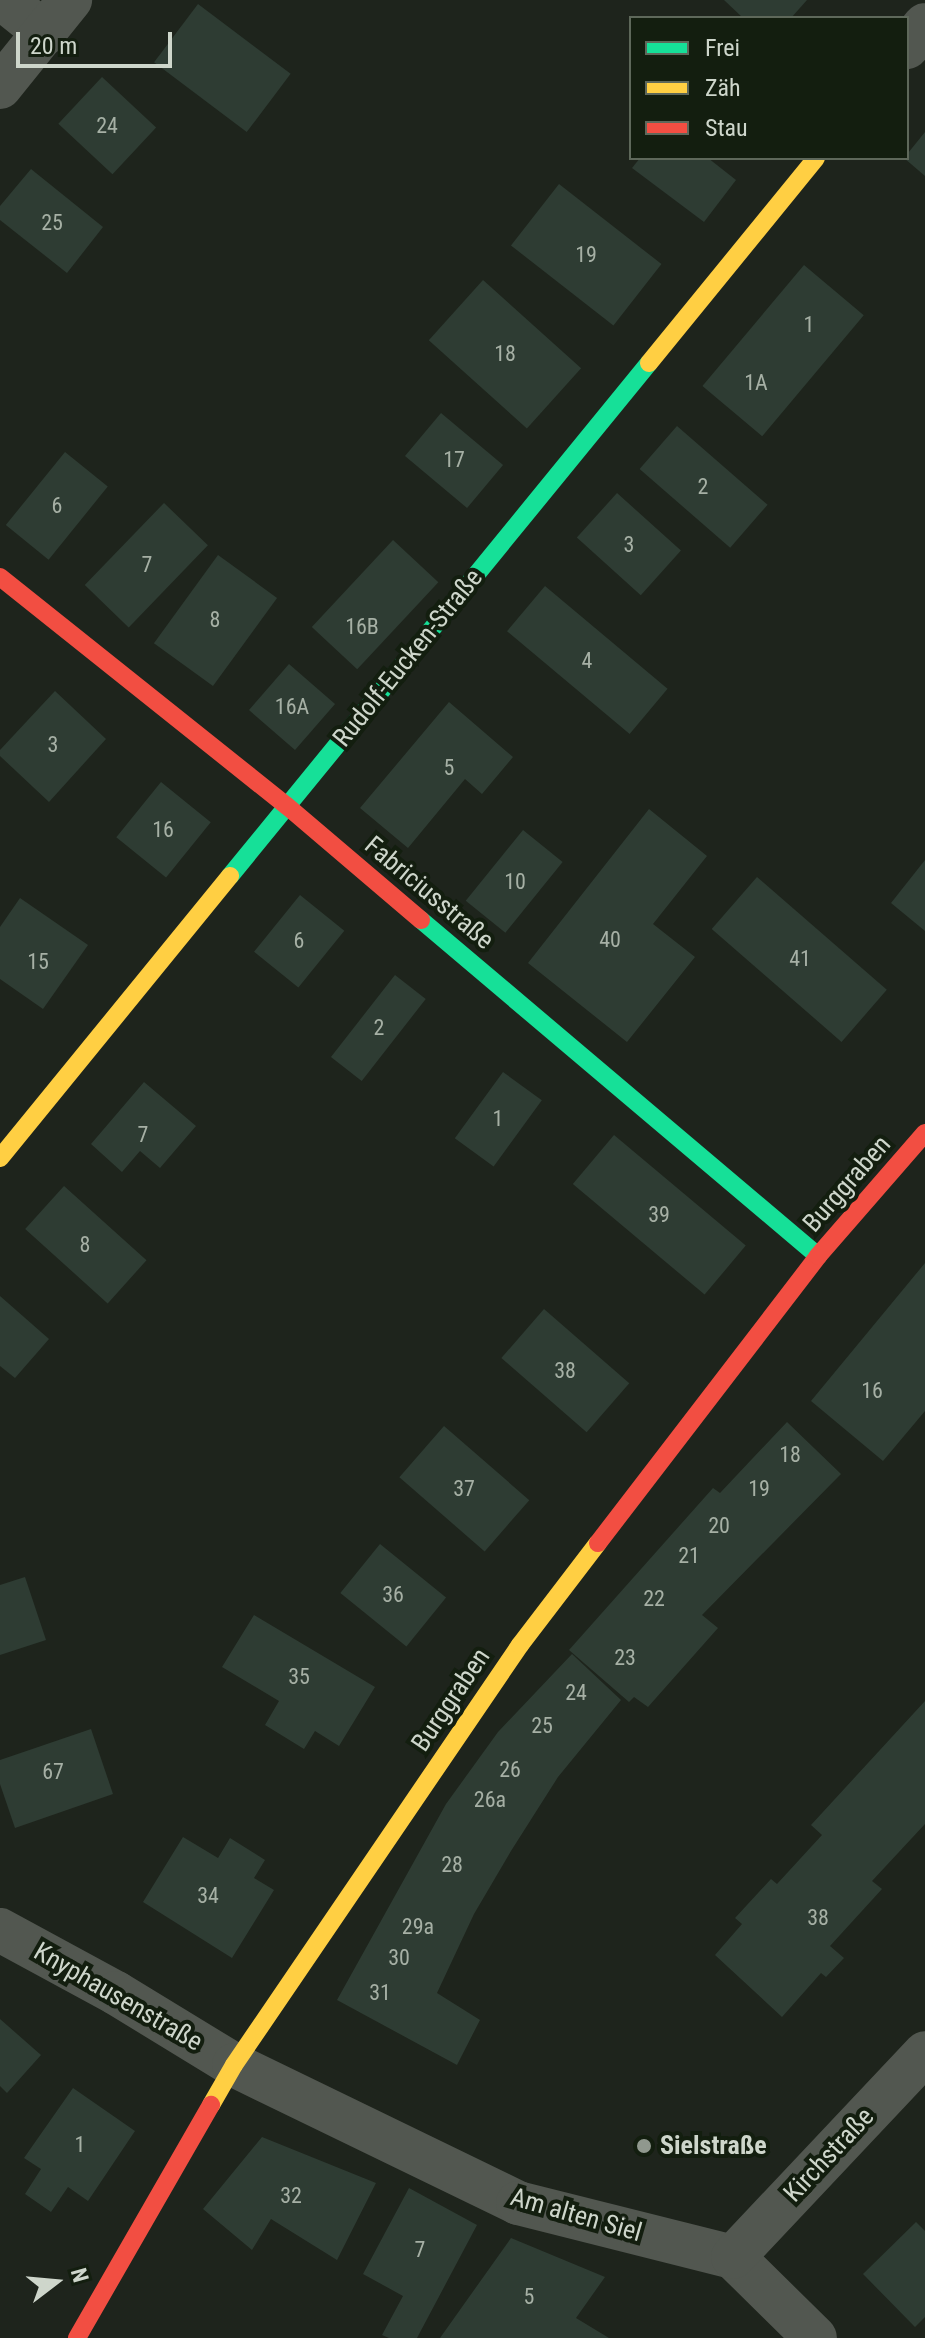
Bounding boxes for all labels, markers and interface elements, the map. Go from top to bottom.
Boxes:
scale bar [20,16,176,66]
legend [629,16,909,160]
text: 20 m [30,32,77,60]
text: Frei [705,34,740,62]
text: Zäh [705,74,741,102]
house number: 24 [96,113,118,139]
text: Stau [705,114,748,142]
house number: 25 [41,210,63,236]
house number: 19 [575,242,597,268]
house number: 1 [804,312,814,338]
house number: 18 [494,341,516,367]
house number: 1A [744,370,768,396]
house number: 17 [443,447,465,473]
house number: 2 [698,474,708,500]
house number: 6 [52,493,62,519]
house number: 3 [624,532,634,558]
house number: 7 [142,552,152,578]
street label: Rudolf-Eucken-Straße [327,563,489,753]
house number: 8 [210,607,220,633]
house number: 16B [345,614,379,640]
house number: 4 [582,648,592,674]
house number: 16A [275,694,309,720]
house number: 3 [48,732,58,758]
house number: 5 [444,755,454,781]
house number: 16 [152,817,174,843]
street label: Fabriciusstraße [358,830,500,956]
house number: 10 [504,869,526,895]
house number: 40 [599,927,621,953]
house number: 6 [294,928,304,954]
house number: 41 [789,946,811,972]
house number: 15 [27,949,49,975]
house number: 2 [374,1015,384,1041]
house number: 1 [493,1106,503,1132]
house number: 7 [138,1122,148,1148]
street label: Burggraben [797,1129,897,1239]
house number: 39 [648,1202,670,1228]
house number: 8 [80,1232,90,1258]
house number: 38 [554,1358,576,1384]
house number: 16 [861,1378,883,1404]
house number: 18 [779,1442,801,1468]
house number: 37 [453,1476,475,1502]
house number: 19 [748,1476,770,1502]
house number: 20 [708,1513,730,1539]
house number: 21 [678,1543,700,1569]
house number: 36 [382,1582,404,1608]
house number: 22 [643,1586,665,1612]
street label: Burggraben [405,1643,497,1757]
house number: 23 [614,1645,636,1671]
house number: 35 [288,1664,310,1690]
house number: 24 [565,1680,587,1706]
house number: 25 [531,1713,553,1739]
house number: 26 [499,1757,521,1783]
house number: 67 [42,1759,64,1785]
house number: 26a [474,1787,506,1813]
house number: 28 [441,1852,463,1878]
house number: 34 [197,1883,219,1909]
house number: 38 [807,1905,829,1931]
house number: 29a [402,1914,434,1940]
street label: Knyphausenstraße [28,1936,208,2058]
house number: 30 [388,1945,410,1971]
house number: 31 [369,1980,391,2006]
street label: Kirchstraße [777,2101,881,2209]
place label: Sielstraße [660,2130,767,2162]
house number: 1 [75,2132,85,2158]
marker: Sielstraße [635,2137,653,2155]
street label: Am alten Siel [507,2181,645,2249]
house number: 32 [280,2183,302,2209]
house number: 7 [415,2237,425,2263]
north arrow [16,2242,96,2322]
text: N [66,2265,93,2285]
house number: 5 [524,2284,534,2310]

